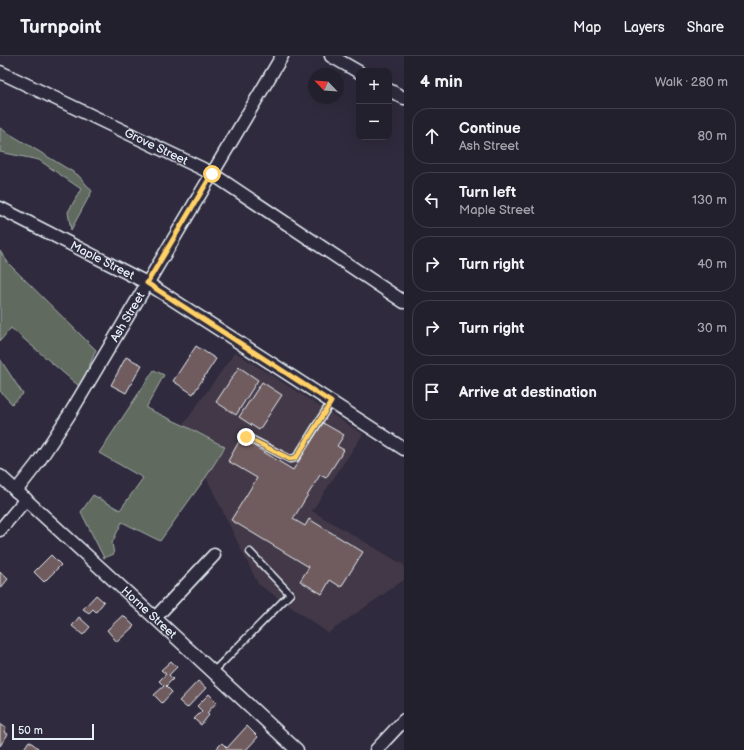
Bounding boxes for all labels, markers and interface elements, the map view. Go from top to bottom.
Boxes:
text: Turnpoint [20,16,101,39]
text: Map [573,19,601,36]
text: Layers [623,19,665,36]
text: Share [687,19,724,36]
north arrow [308,68,344,104]
map controls [356,68,392,140]
button: + [356,68,392,104]
text: 4 min [420,72,463,92]
text: Walk · 280 m [655,74,728,90]
button: − [356,104,392,140]
text: Continue [459,119,521,138]
street label: Grove Street [122,125,190,169]
icon: ahead [421,125,443,147]
text: 80 m [698,128,727,144]
text: Ash Street [459,138,519,154]
route start [203,165,221,183]
text: Turn left [459,183,516,202]
icon: left [421,189,443,211]
text: 130 m [692,192,727,208]
text: Maple Street [459,202,535,218]
street label: Maple Street [68,238,137,283]
icon: right [421,253,443,275]
text: Turn right [459,255,524,274]
text: 40 m [697,256,727,272]
street label: Ash Street [107,289,149,345]
icon: right [421,317,443,339]
text: Turn right [459,319,524,338]
text: 30 m [697,320,727,336]
icon: arrive [421,381,443,403]
text: Arrive at destination [459,383,597,402]
route end [237,428,255,446]
street label: Horne Street [118,584,180,642]
scale bar [12,722,94,741]
text: 50 m [18,724,43,737]

